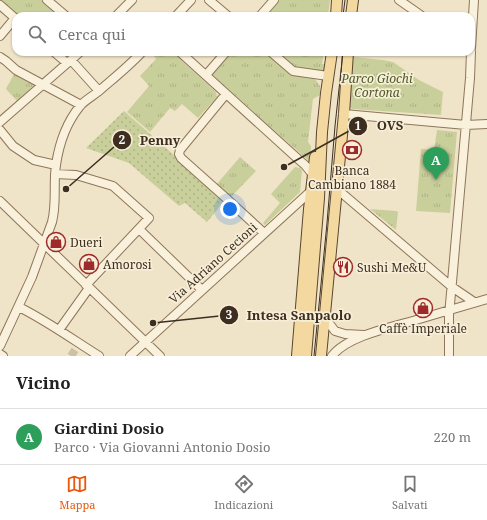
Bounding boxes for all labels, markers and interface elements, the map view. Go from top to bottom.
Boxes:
search box [12,12,475,56]
icon: search [26,23,48,45]
text: Cerca qui [58,24,126,44]
park label: Parco Giochi Cortona [340,70,413,101]
callout: OVS [348,113,411,138]
text: OVS [377,116,404,134]
text: 1 [355,117,362,134]
callout: Penny [112,127,188,152]
text: 2 [119,131,126,148]
text: Penny [140,131,181,149]
bank icon: Banca Cambiano 1884 [341,139,363,161]
pin: A [423,147,449,180]
place label: Banca Cambiano 1884 [308,162,396,193]
your location [220,199,240,219]
street label: Via Adriano Cecioni [165,219,261,307]
shop icon: Dueri [45,231,67,253]
place label: Dueri [70,234,102,251]
shop icon: Amorosi [78,253,100,275]
place label: Amorosi [103,256,152,273]
restaurant icon: Sushi Me&U [332,256,354,278]
place label: Sushi Me&U [357,259,427,276]
shop icon: Caffè Imperiale [412,297,434,319]
callout: Intesa Sanpaolo [219,302,360,327]
text: 3 [226,306,233,323]
text: Intesa Sanpaolo [247,306,351,324]
place label: Caffè Imperiale [379,320,467,337]
text: Vicino [16,371,71,394]
text: Giardini Dosio [54,418,164,438]
text: A [24,428,34,446]
text: 220 m [434,428,471,446]
text: Parco · Via Giovanni Antonio Dosio [54,438,270,456]
tab: Mappa [59,473,96,512]
tab: Indicazioni [214,473,273,512]
tab: Salvati [392,473,428,512]

